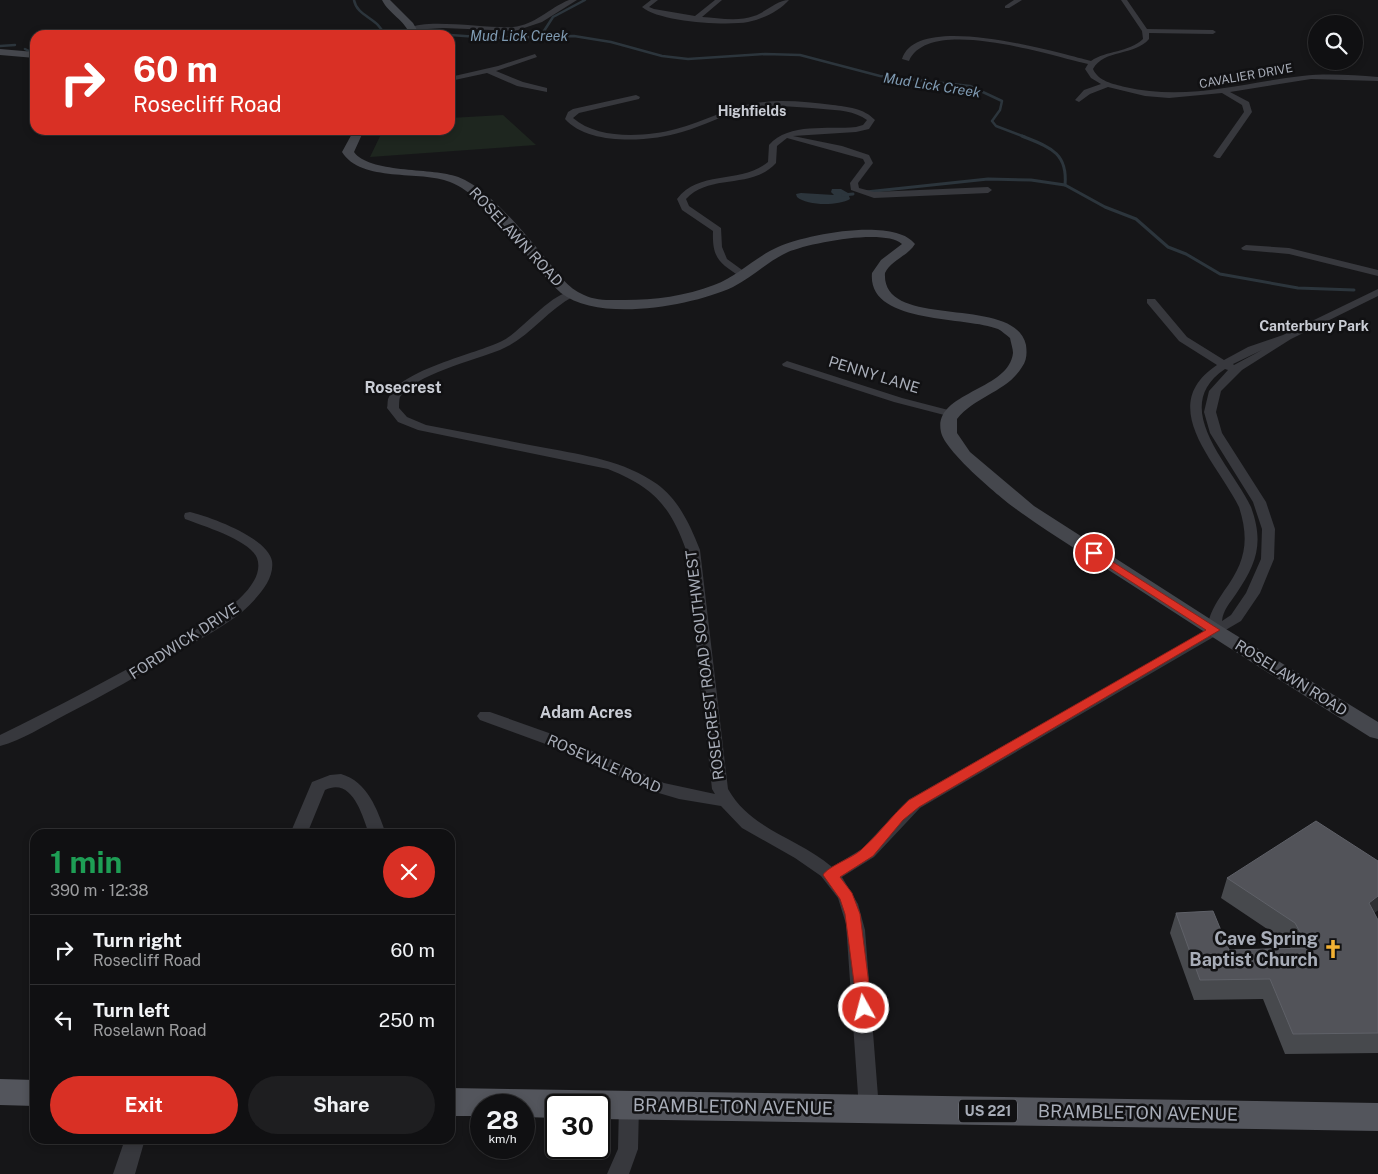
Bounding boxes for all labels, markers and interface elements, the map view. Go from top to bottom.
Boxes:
map controls [1308,15,1363,70]
button: search [1308,15,1363,70]
water label: Mud Lick Creek [470,28,568,44]
text: 60 m [133,49,218,90]
icon: right [50,50,115,115]
street label: CAVALIER DRIVE [1198,61,1294,91]
water label: Mud Lick Creek [882,69,982,101]
text: Rosecliff Road [133,91,282,117]
district label: Highfields [718,103,786,119]
street label: ROSELAWN ROAD [466,184,567,290]
district label: Canterbury Park [1259,318,1369,334]
street label: PENNY LANE [827,353,922,396]
district label: Rosecrest [364,378,442,397]
pin [1073,532,1115,574]
icon: arrive [1080,539,1108,567]
street label: ROSECREST ROAD SOUTHWEST [682,549,727,781]
street label: FORDWICK DRIVE [126,599,242,682]
street label: ROSELAWN ROAD [1232,636,1350,719]
district label: Adam Acres [540,703,632,722]
street label: ROSEVALE ROAD [545,731,664,796]
text: 1 min [50,844,122,880]
button: close [383,846,435,898]
text: 390 m · 12:38 [50,881,149,900]
place label: Cave Spring Baptist Church [1189,928,1318,970]
text: Turn right [93,929,182,951]
icon: right [50,936,78,964]
church icon: Cave Spring Baptist Church [1322,938,1344,960]
text: 60 m [391,939,435,961]
text: Rosecliff Road [93,951,201,970]
position arrow [837,981,889,1033]
text: Turn left [93,999,170,1021]
icon: left [50,1006,78,1034]
text: 250 m [379,1009,435,1031]
text: Roselawn Road [93,1021,207,1040]
button: Exit [50,1076,238,1134]
button: Share [248,1076,435,1134]
speed limit sign: 30 [545,1094,610,1159]
street label: BRAMBLETON AVENUE [633,1094,833,1119]
road number: US 221 [959,1100,1017,1122]
street label: BRAMBLETON AVENUE [1038,1100,1238,1125]
text: 28 [486,1105,519,1135]
text: km/h [488,1132,517,1146]

